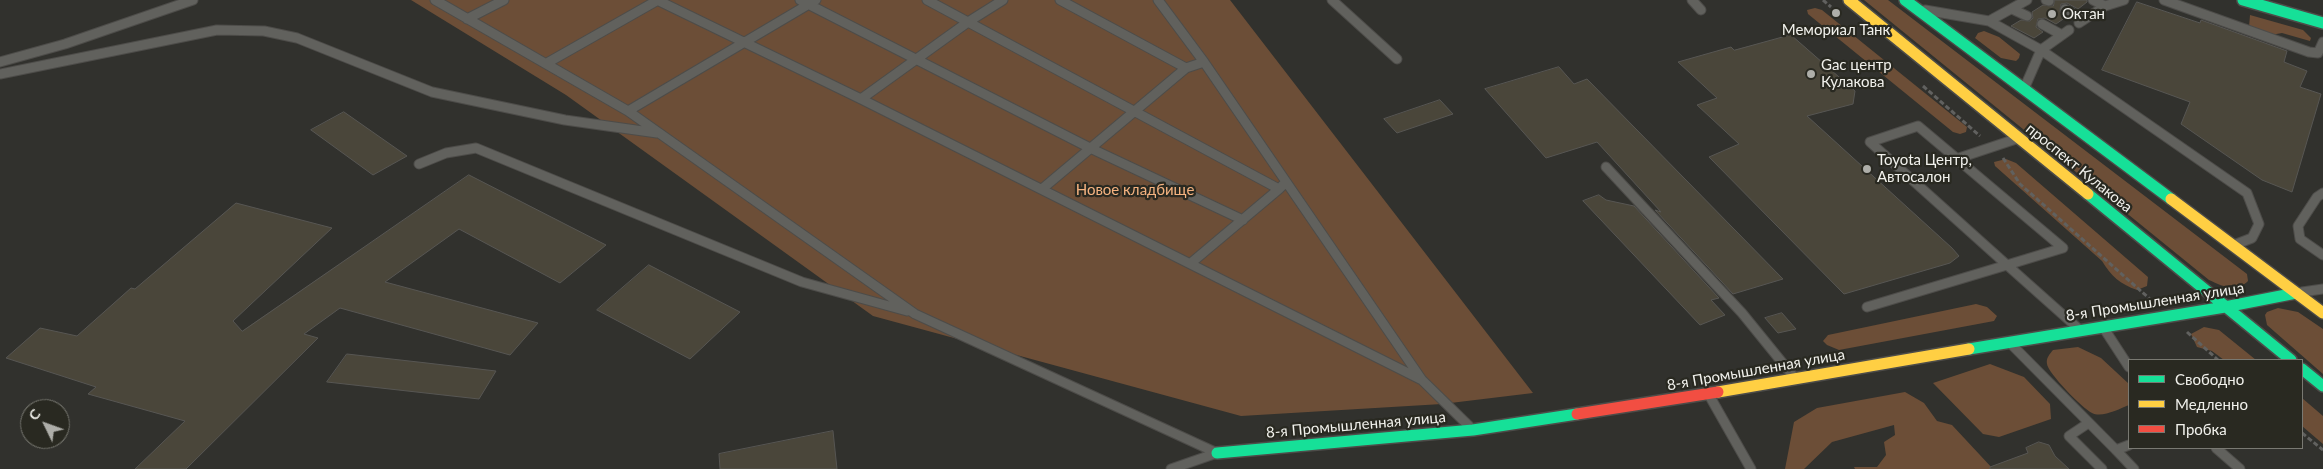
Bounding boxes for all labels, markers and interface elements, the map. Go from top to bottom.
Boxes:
place label: Октан [2062,5,2105,23]
marker: Мемориал Танк [1830,7,1842,19]
marker: Октан [2046,8,2058,20]
place label: Мемориал Танк [1782,21,1890,39]
place label: Gac центр Кулакова [1821,56,1892,91]
marker: Gac центр Кулакова [1805,68,1817,80]
street label: проспект Кулакова [2022,120,2136,216]
place label: Toyota Центр, Автосалон [1877,151,1972,186]
marker: Toyota Центр, Автосалон [1861,163,1873,175]
park label: Новое кладбище [1076,181,1194,199]
street label: 8-я Промышленная улица [2065,279,2245,325]
street label: 8-я Промышленная улица [1666,345,1846,395]
legend [2128,359,2303,449]
text: Свободно [2175,370,2244,388]
text: Медленно [2175,395,2248,413]
north arrow [20,399,70,449]
text: С [25,405,44,423]
street label: 8-я Промышленная улица [1265,408,1447,442]
text: Пробка [2175,420,2227,438]

